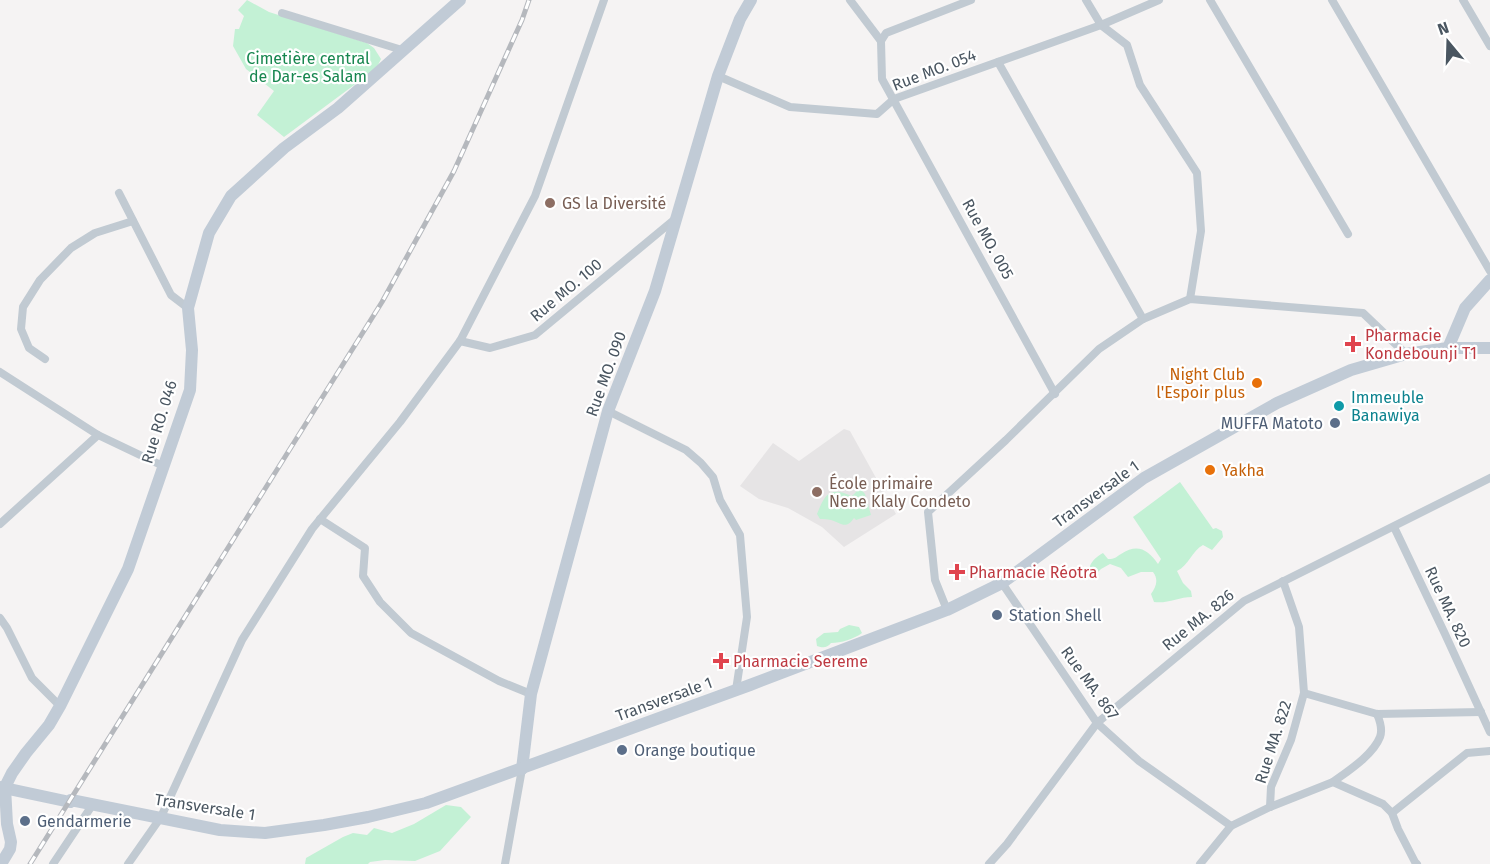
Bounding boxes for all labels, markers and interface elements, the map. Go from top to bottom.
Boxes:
north arrow [1418,12,1478,72]
text: N [1435,18,1451,39]
street label: Rue MO. 054 [889,45,979,95]
park label: Cimetière central de Dar-es Salam [246,49,370,86]
place label: GS la Diversité [562,194,666,213]
street label: Rue MO. 005 [958,195,1018,283]
marker: GS la Diversité [543,196,557,210]
street label: Rue MO. 100 [526,254,606,326]
place label: Pharmacie Kondebounji T1 [1365,326,1477,363]
street label: Rue MO. 090 [582,329,630,419]
marker: Pharmacie Kondebounji T1 [1346,337,1360,351]
place label: Night Club l'Espoir plus [1156,365,1245,402]
marker: Night Club l'Espoir plus [1250,376,1264,390]
street label: Rue RO. 046 [137,378,181,466]
place label: Immeuble Banawiya [1351,388,1424,425]
marker: Immeuble Banawiya [1332,399,1346,413]
place label: MUFFA Matoto [1221,414,1323,433]
marker: MUFFA Matoto [1328,416,1342,430]
street label: Transversale 1 [1049,456,1143,532]
place label: Yakha [1222,461,1265,480]
marker: Yakha [1203,463,1217,477]
place label: École primaire Nene Klaly Condeto [829,473,971,511]
marker: École primaire Nene Klaly Condeto [810,485,824,499]
place label: Pharmacie Réotra [969,563,1097,582]
street label: Rue MA. 820 [1421,563,1475,651]
marker: Pharmacie Réotra [950,565,964,579]
street label: Rue MA. 826 [1158,585,1238,655]
place label: Station Shell [1009,606,1102,625]
marker: Station Shell [990,608,1004,622]
street label: Rue MA. 867 [1057,643,1123,723]
place label: Pharmacie Sereme [733,652,868,671]
marker: Pharmacie Sereme [714,654,728,668]
street label: Transversale 1 [613,673,715,725]
street label: Rue MA. 822 [1251,698,1295,786]
place label: Orange boutique [634,741,756,760]
marker: Orange boutique [615,743,629,757]
street label: Transversale 1 [153,790,257,824]
place label: Gendarmerie [37,812,131,831]
marker: Gendarmerie [18,814,32,828]

